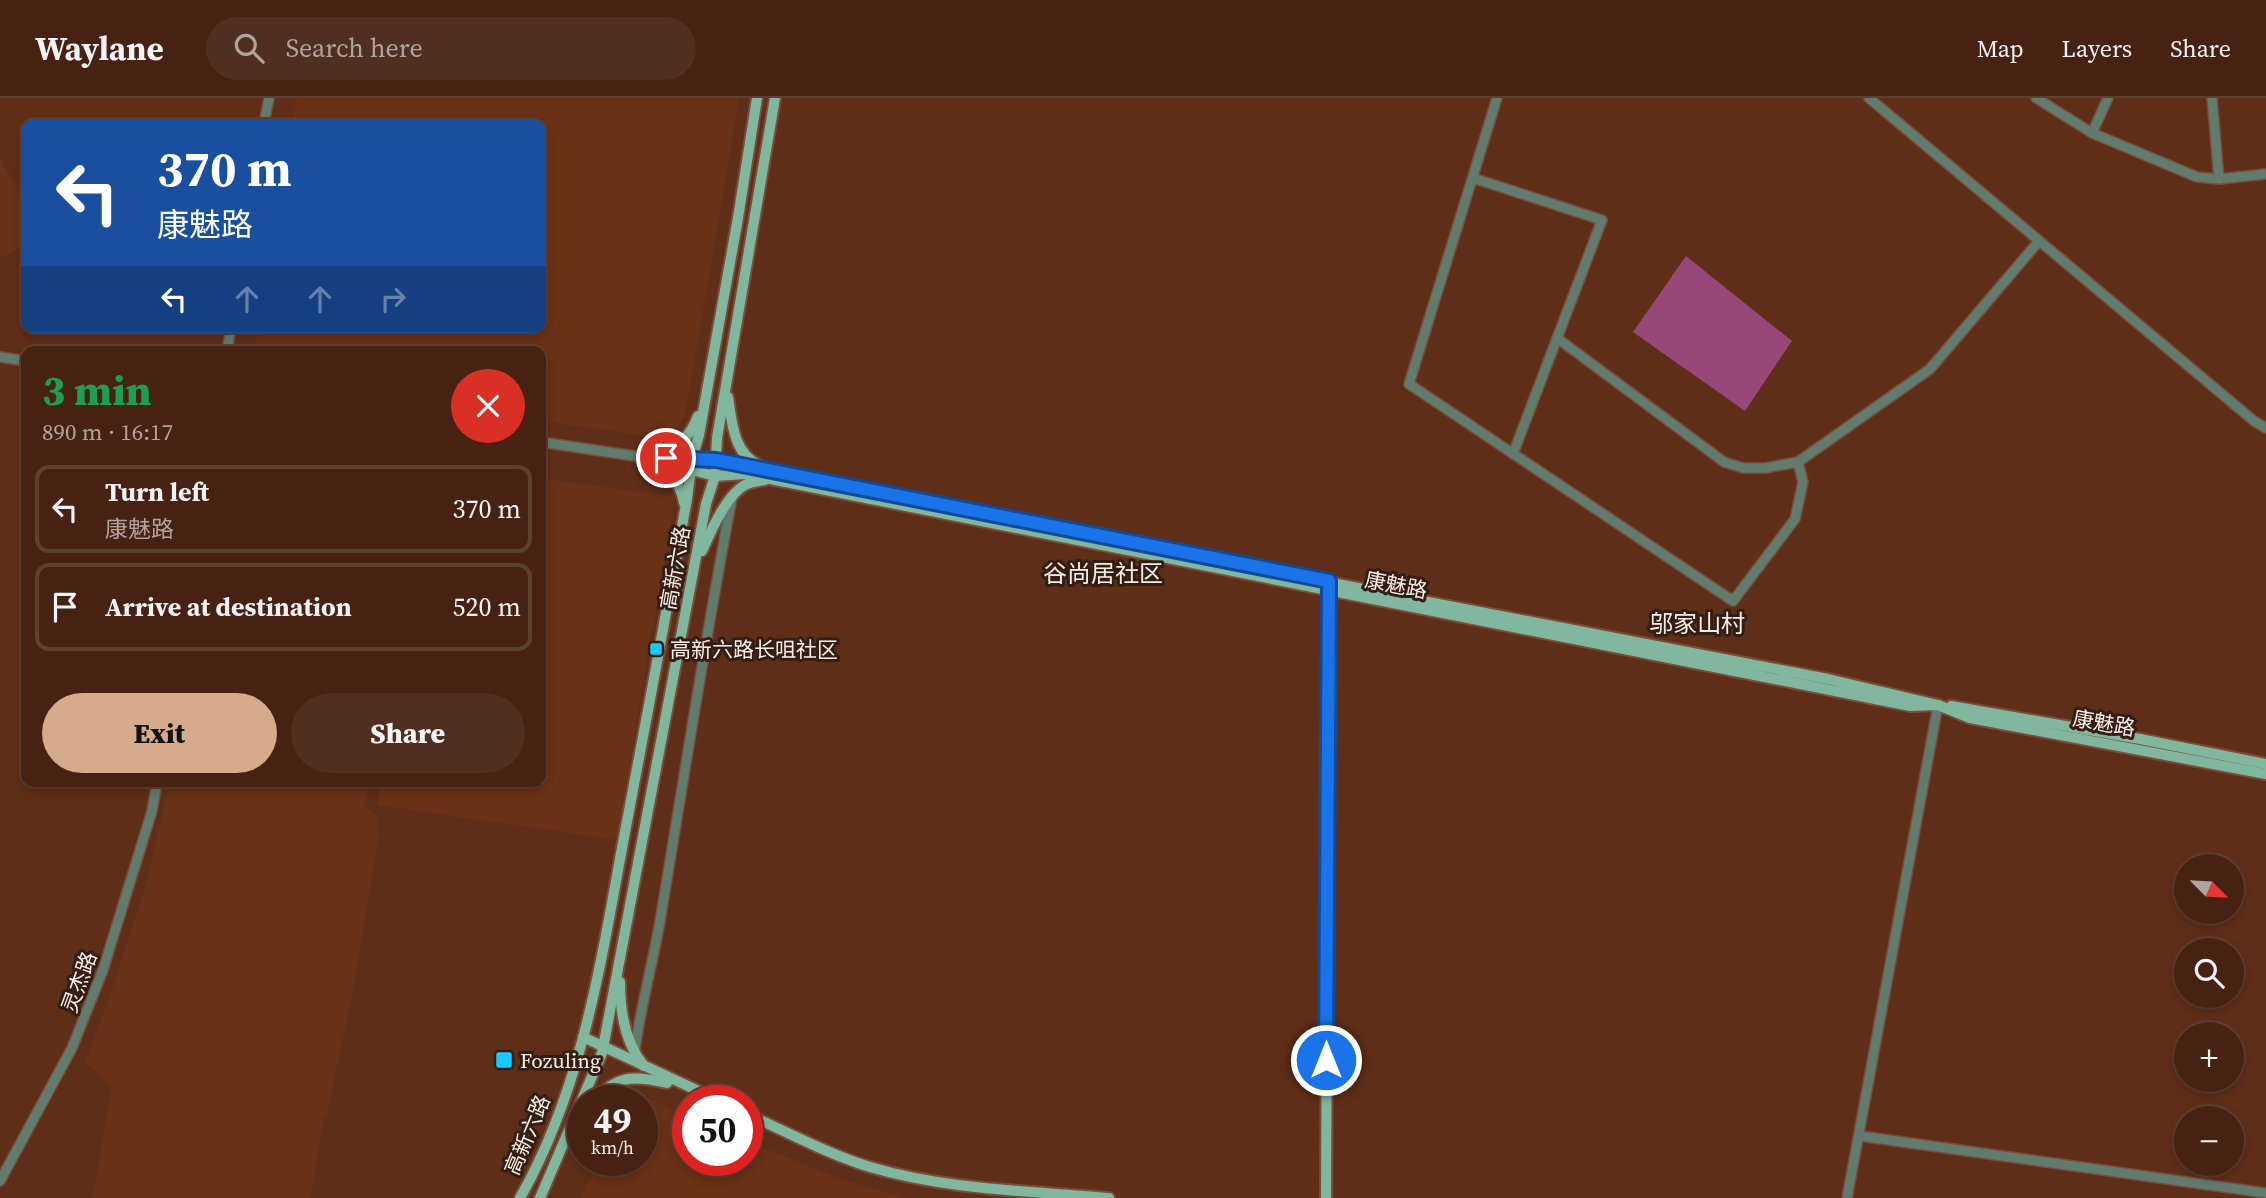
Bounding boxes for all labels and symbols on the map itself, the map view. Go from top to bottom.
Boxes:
pin [636,428,696,488]
street label: 高新六路 [653,524,697,612]
district label: 谷尚居社区 [1043,557,1163,590]
street label: 康魅路 [1362,565,1430,605]
district label: 邬家山村 [1649,607,1745,640]
place label: 高新六路长咀社区 [670,635,838,664]
marker: 高新六路长咀社区 [648,641,664,657]
street label: 康魅路 [2070,703,2138,743]
north arrow [2174,854,2244,924]
street label: 灵杰路 [55,947,103,1017]
position arrow [1289,1023,1363,1097]
place label: Fozuling [520,1046,601,1075]
marker: Fozuling [494,1050,514,1070]
speed limit sign: 50 [672,1085,763,1176]
street label: 高新六路 [497,1091,557,1179]

